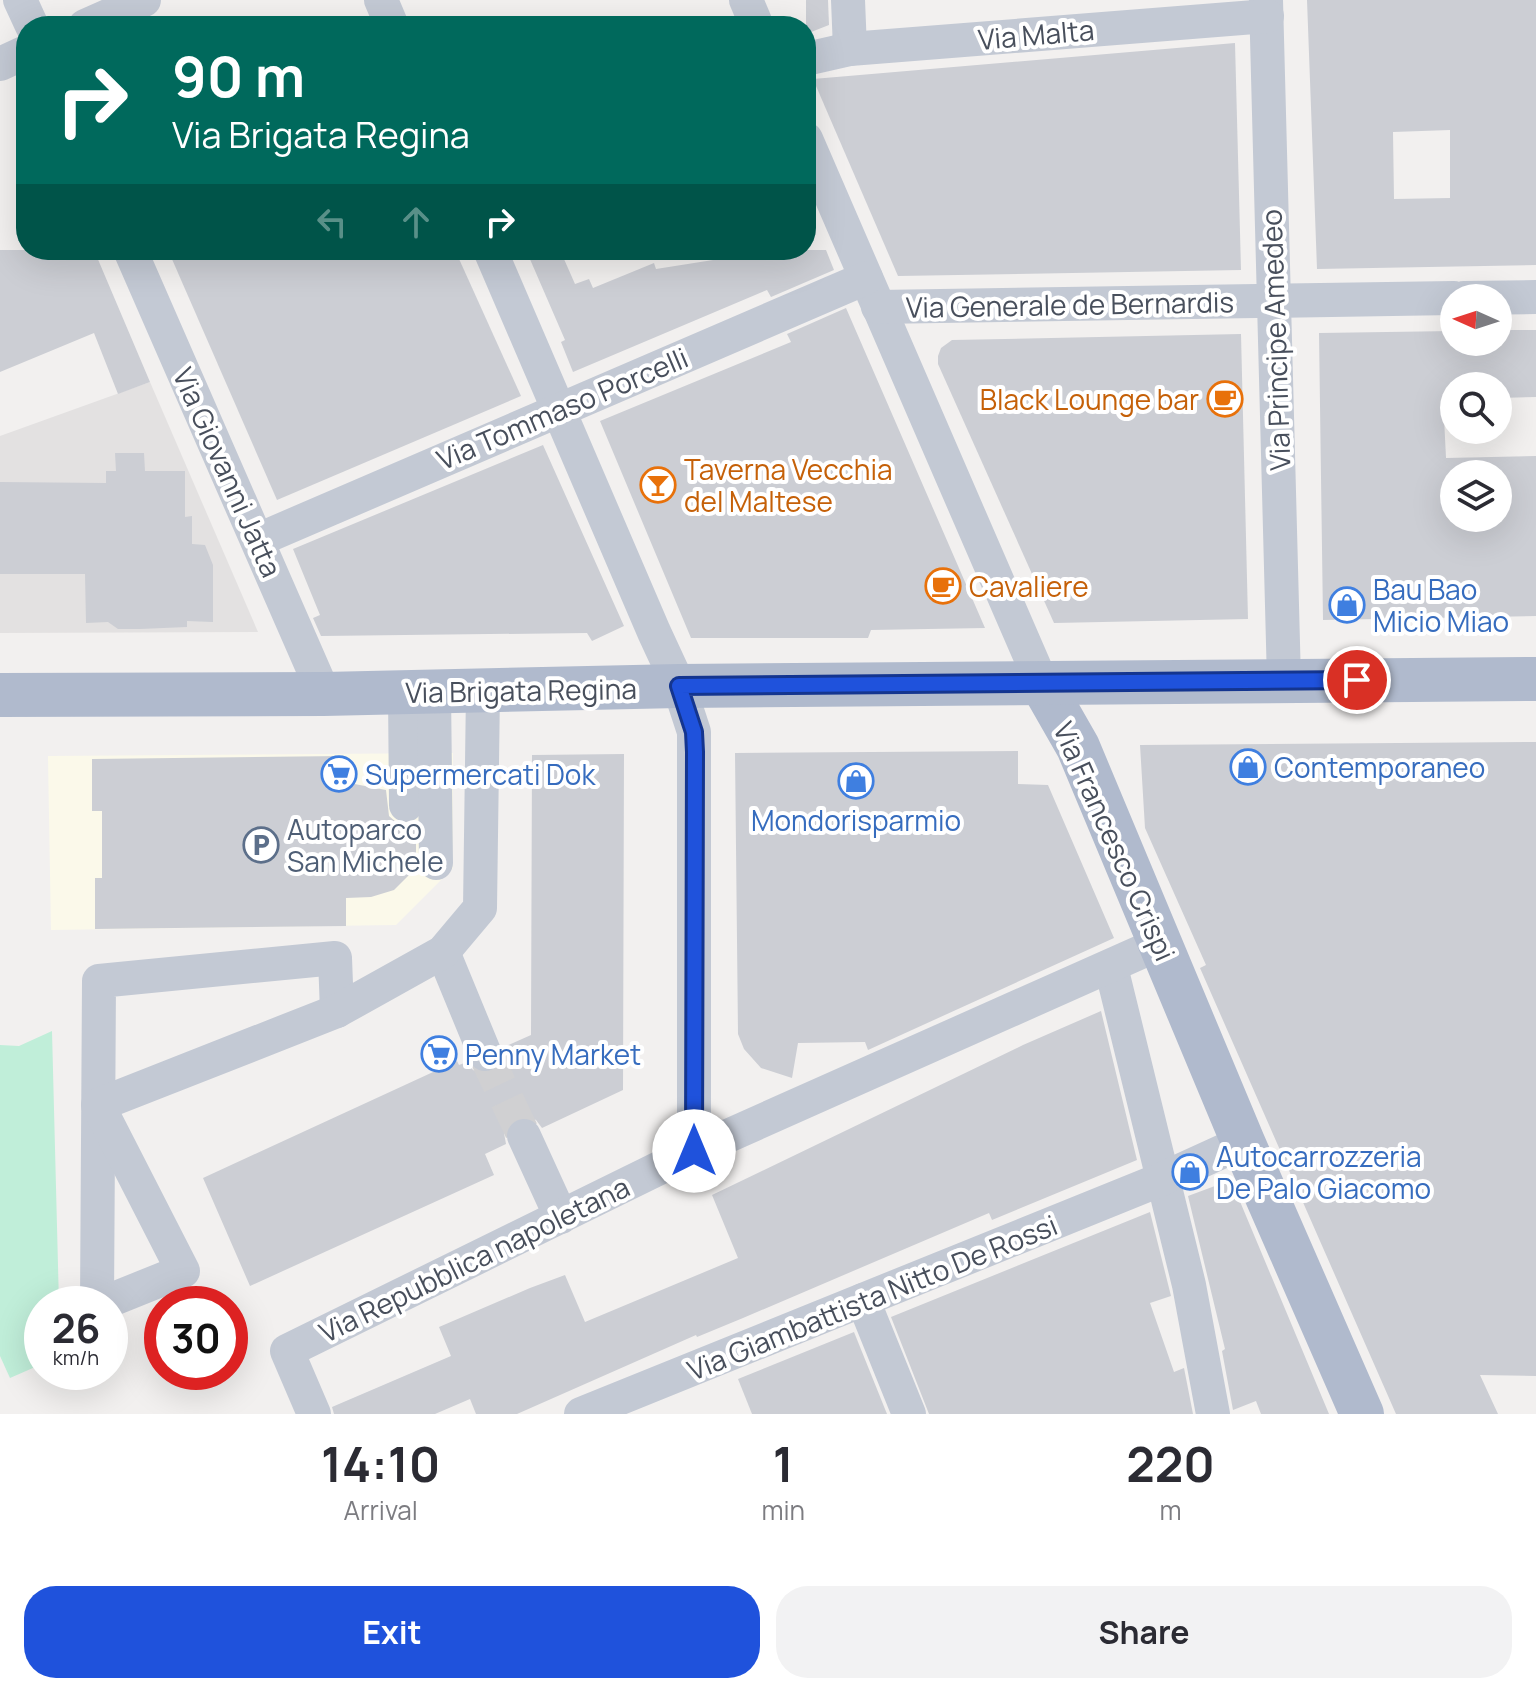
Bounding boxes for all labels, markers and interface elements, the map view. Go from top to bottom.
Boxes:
street label: Via Malta [976,10,1096,58]
text: 90 m [172,37,305,114]
icon: right [40,48,144,152]
text: Via Brigata Regina [172,110,470,159]
icon: left [310,200,354,244]
icon: ahead [394,200,438,244]
icon: right [478,200,522,244]
street label: Via Principe Amedeo [1251,209,1299,471]
street label: Via Generale de Bernardis [906,282,1234,326]
north arrow [1440,284,1512,356]
map controls [1440,284,1512,532]
street label: Via Tommaso Porcelli [431,338,693,478]
street label: Via Giovanni Jatta [165,361,291,583]
button: search [1440,372,1512,444]
place label: Black Lounge bar [980,380,1199,418]
cafe icon: Black Lounge bar [1206,380,1244,418]
place label: Taverna Vecchia del Maltese [684,450,893,520]
button: layers [1440,460,1512,532]
bar icon: Taverna Vecchia del Maltese [639,466,677,504]
cafe icon: Cavaliere [924,567,962,605]
place label: Cavaliere [969,567,1089,605]
place label: Bau Bao Micio Miao [1373,570,1509,640]
shop icon: Bau Bao Micio Miao [1328,586,1366,624]
pin [1323,646,1391,714]
icon: arrive [1335,658,1379,702]
street label: Via Brigata Regina [405,669,637,711]
street label: Via Francesco Crispi [1045,716,1185,966]
shop icon: Contemporaneo [1229,748,1267,786]
place label: Contemporaneo [1274,748,1485,786]
supermarket icon: Supermercati Dok [320,755,358,793]
place label: Supermercati Dok [365,755,596,793]
shop icon: Mondorisparmio [837,762,875,800]
place label: Mondorisparmio [751,801,961,839]
place label: Autoparco San Michele [287,810,444,880]
parking icon: Autoparco San Michele [242,826,280,864]
supermarket icon: Penny Market [420,1035,458,1073]
place label: Penny Market [465,1035,641,1073]
position arrow [652,1109,736,1193]
place label: Autocarrozzeria De Palo Giacomo [1216,1137,1431,1207]
shop icon: Autocarrozzeria De Palo Giacomo [1171,1153,1209,1191]
street label: Via Repubblica napoletana [313,1167,635,1351]
street label: Via Giambattista Nitto De Rossi [682,1205,1062,1389]
speed limit sign: 30 [144,1286,248,1390]
text: 26 [52,1300,100,1355]
text: km/h [53,1344,99,1371]
text: 14:10 [321,1431,440,1496]
text: 1 [773,1431,794,1496]
text: 220 [1126,1431,1215,1496]
text: Arrival [344,1492,418,1528]
text: min [761,1492,805,1528]
text: m [1159,1492,1182,1528]
button: Exit [24,1586,760,1678]
button: Share [776,1586,1512,1678]

